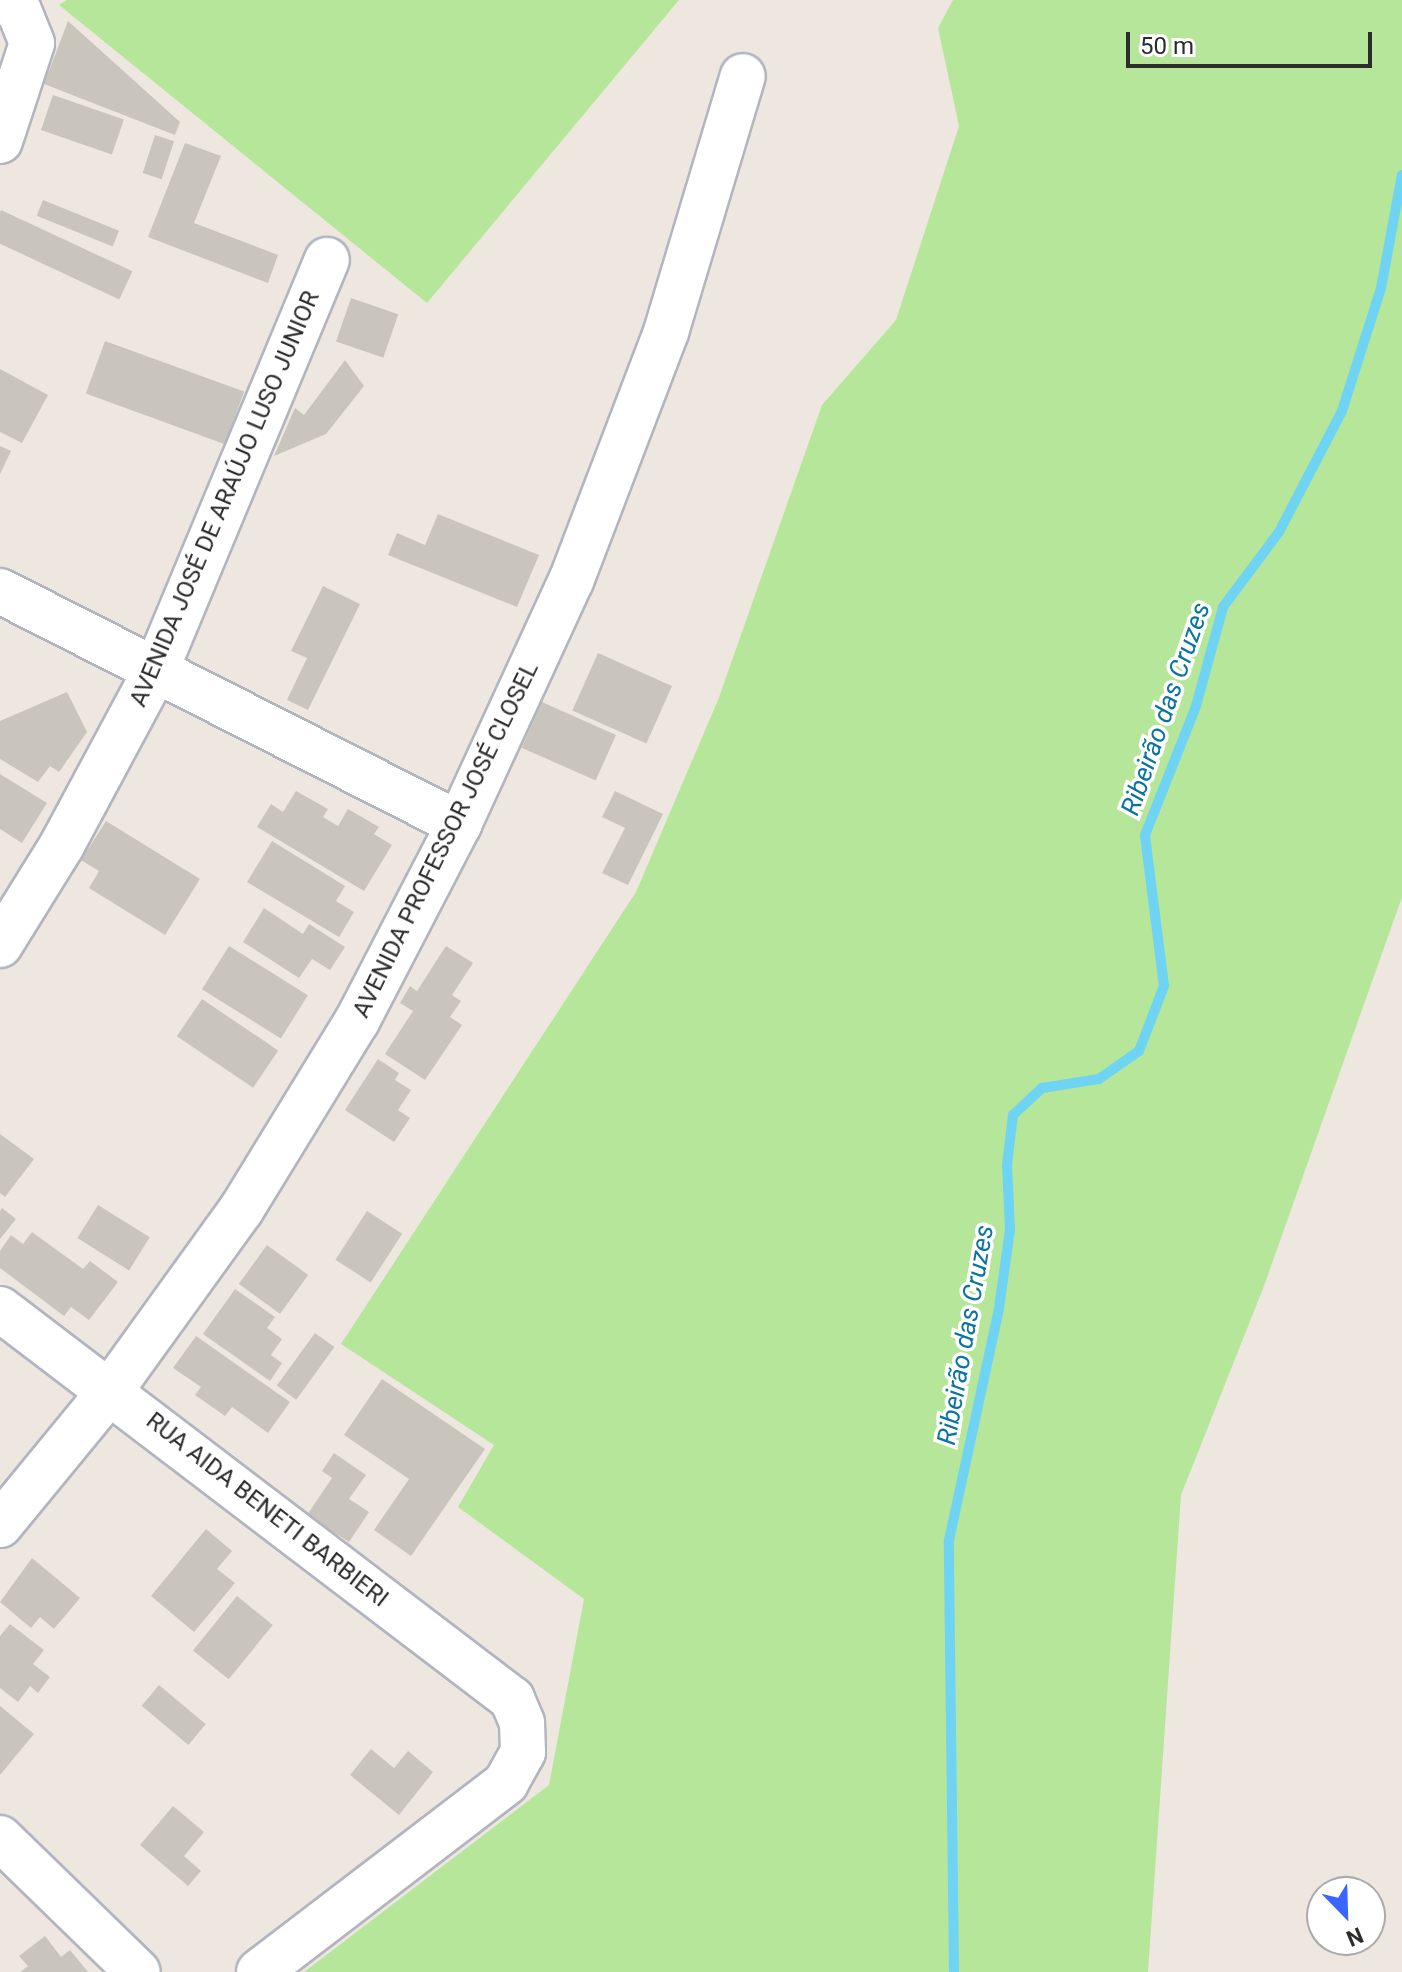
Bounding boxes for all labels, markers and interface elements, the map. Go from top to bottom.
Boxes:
scale bar [1130,16,1376,66]
text: 50 m [1140,32,1194,60]
street label: AVENIDA JOSÉ DE ARAÚJO LUSO JUNIOR [124,287,326,711]
water label: Ribeirão das Cruzes [1115,599,1217,819]
street label: AVENIDA PROFESSOR JOSÉ CLOSEL [347,657,545,1023]
water label: Ribeirão das Cruzes [931,1223,1001,1447]
street label: RUA AIDA BENETI BARBIERI [140,1407,394,1613]
north arrow [1306,1876,1386,1956]
text: N [1343,1922,1367,1951]

